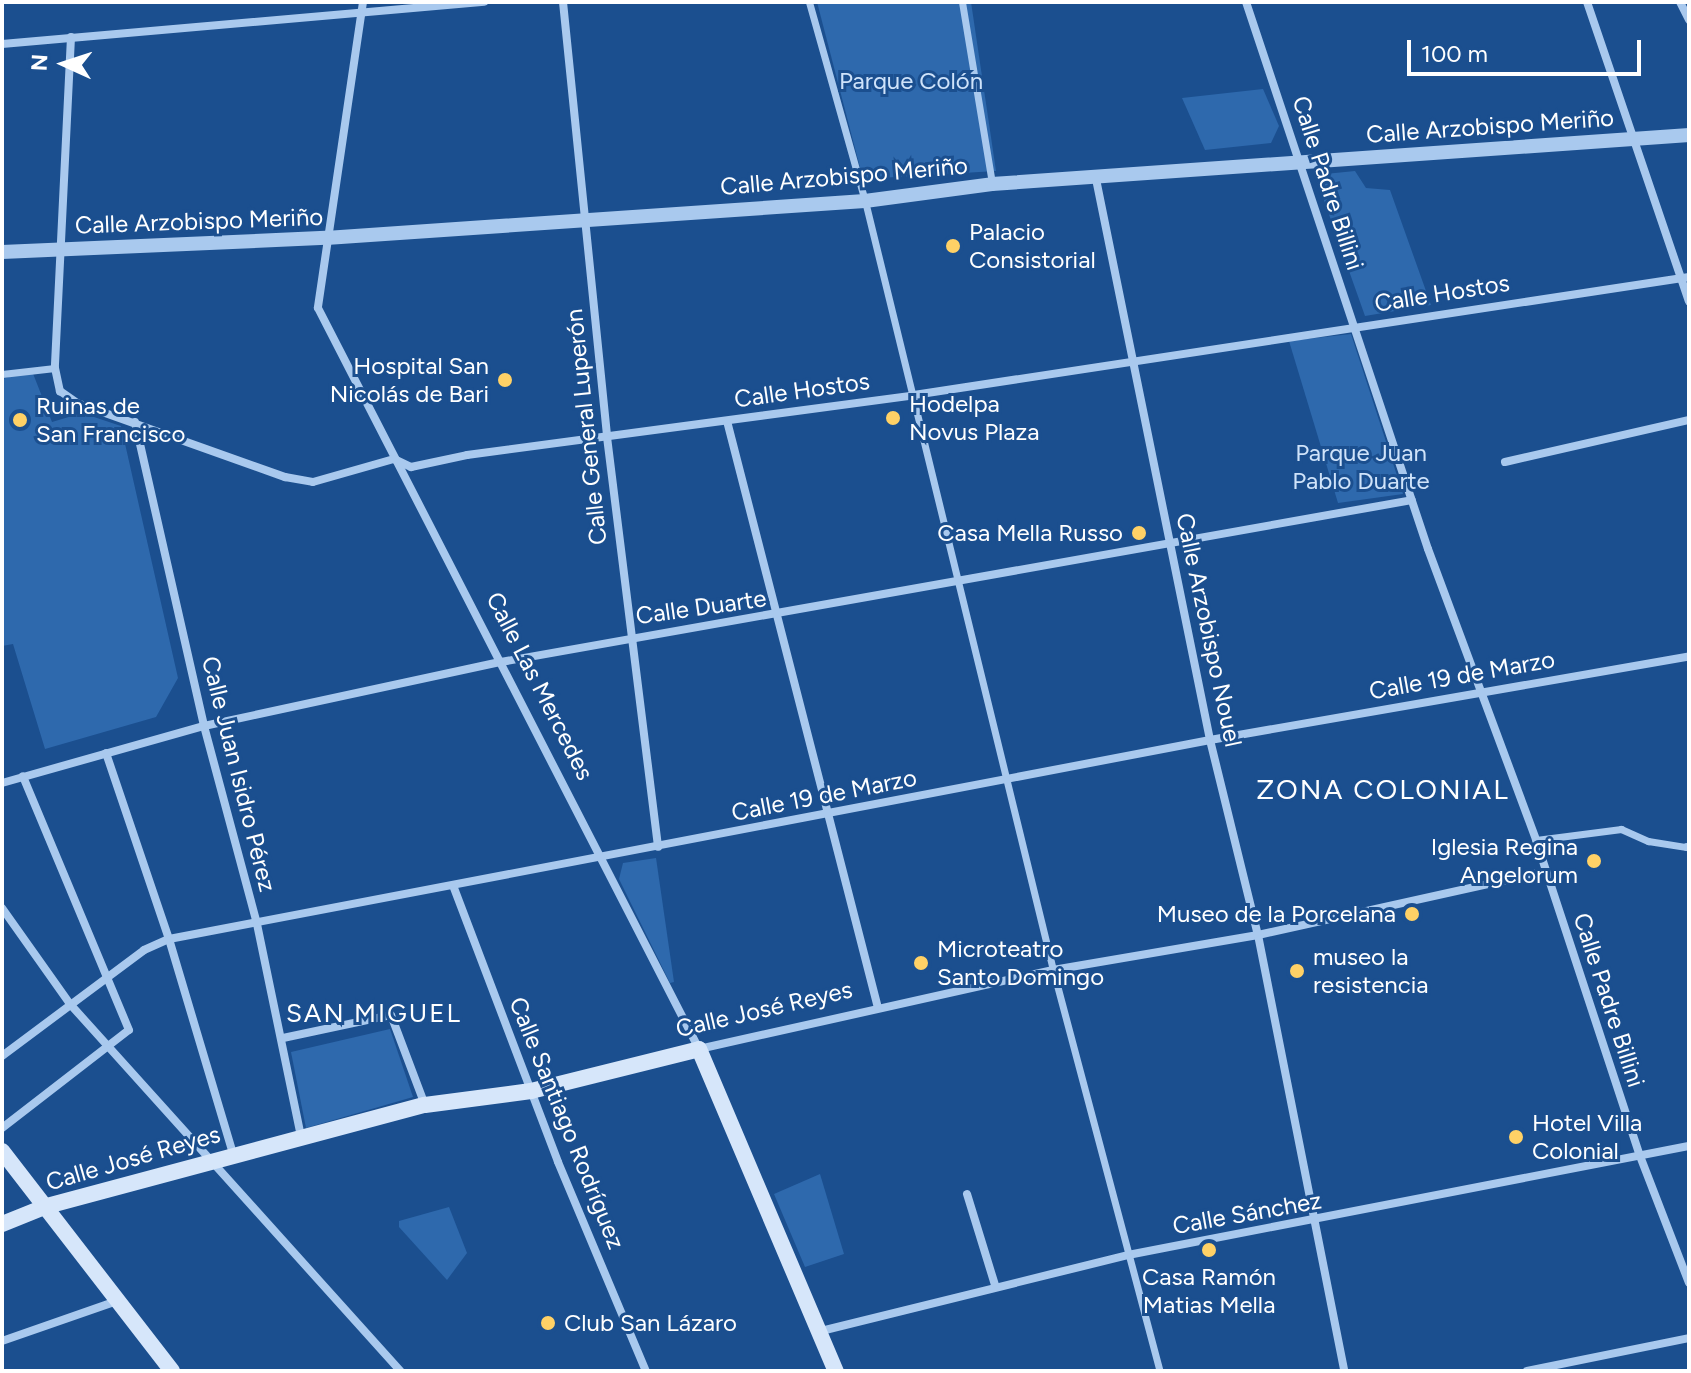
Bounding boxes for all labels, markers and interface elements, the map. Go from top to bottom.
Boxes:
north arrow [24,24,104,104]
scale bar [1411,24,1645,74]
text: 100 m [1421,39,1488,68]
text: N [26,54,53,72]
park label: Parque Colón [839,67,983,95]
street label: Calle Padre Billini [1286,92,1370,274]
street label: Calle Arzobispo Meriño [1365,103,1615,149]
street label: Calle Arzobispo Meriño [719,151,969,201]
street label: Calle Arzobispo Meriño [74,202,324,240]
place label: Palacio Consistorial [969,218,1096,274]
marker: Palacio Consistorial [944,237,962,255]
street label: Calle Hostos [1372,268,1512,318]
street label: Calle General Luperón [559,308,613,546]
place label: Hospital San Nicolás de Bari [330,352,489,408]
street label: Calle Hostos [732,366,872,414]
marker: Hospital San Nicolás de Bari [496,371,514,389]
place label: Hodelpa Novus Plaza [909,390,1040,446]
place label: Ruinas de San Francisco [36,392,185,448]
marker: Hodelpa Novus Plaza [884,409,902,427]
marker: Ruinas de San Francisco [11,411,29,429]
park label: Parque Juan Pablo Duarte [1292,439,1430,495]
street label: Calle Arzobispo Nouel [1170,510,1248,750]
place label: Casa Mella Russo [937,519,1123,547]
marker: Casa Mella Russo [1130,524,1148,542]
street label: Calle Duarte [634,584,768,630]
street label: Calle Las Mercedes [480,587,600,785]
street label: Calle 19 de Marzo [1367,644,1557,706]
street label: Calle Juan Isidro Pérez [196,653,282,895]
street label: Calle 19 de Marzo [729,763,919,827]
district label: ZONA COLONIAL [1256,772,1510,806]
place label: Iglesia Regina Angelorum [1431,833,1578,889]
marker: Iglesia Regina Angelorum [1585,852,1603,870]
place label: Museo de la Porcelana [1157,900,1396,928]
marker: Museo de la Porcelana [1403,905,1421,923]
street label: Calle Padre Billini [1567,909,1651,1091]
place label: Microteatro Santo Domingo [937,935,1104,991]
place label: museo la resistencia [1313,943,1428,999]
marker: Microteatro Santo Domingo [912,954,930,972]
marker: museo la resistencia [1288,962,1306,980]
street label: Calle José Reyes [673,975,855,1043]
street label: Calle Santiago Rodríguez [503,993,631,1253]
district label: SAN MIGUEL [286,998,462,1030]
place label: Hotel Villa Colonial [1532,1109,1642,1165]
street label: Calle José Reyes [42,1119,224,1197]
marker: Hotel Villa Colonial [1507,1128,1525,1146]
street label: Calle Sánchez [1170,1186,1324,1240]
marker: Casa Ramón Matias Mella [1200,1241,1218,1259]
place label: Casa Ramón Matias Mella [1142,1263,1276,1319]
place label: Club San Lázaro [564,1309,737,1337]
marker: Club San Lázaro [539,1314,557,1332]

